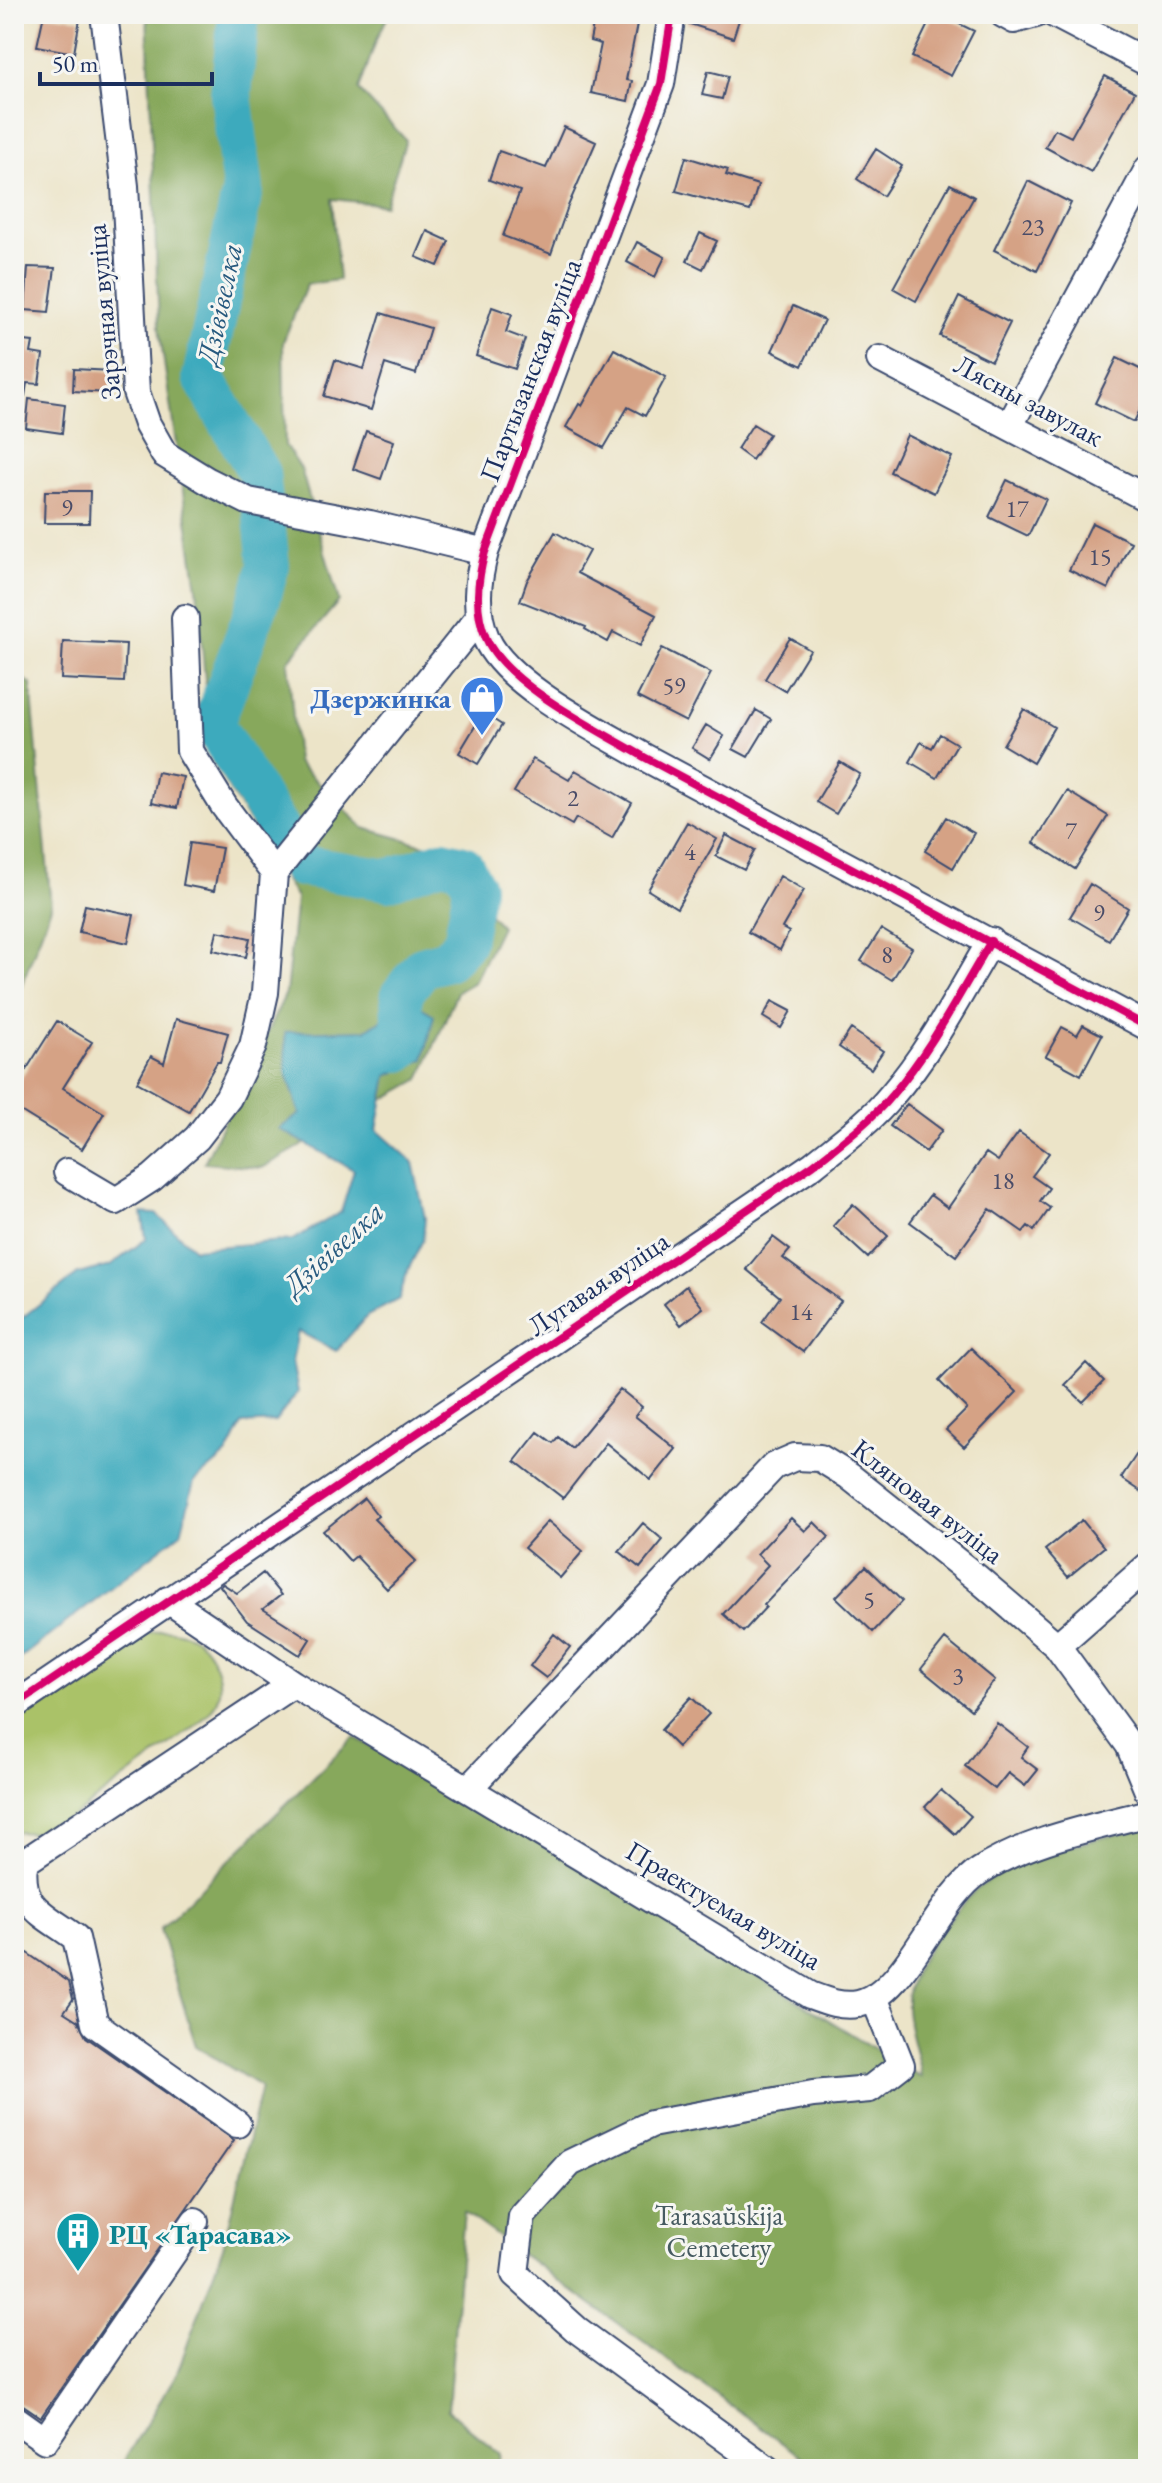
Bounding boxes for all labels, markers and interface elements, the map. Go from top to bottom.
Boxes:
scale bar [40,36,212,86]
text: 50 m [52,48,99,79]
house number: 23 [1021,211,1045,242]
street label: Зарэчная вуліца [77,222,129,401]
water label: Дзівівелка [187,240,251,370]
street label: Партызанская вуліца [471,253,589,487]
street label: Лясны завулак [948,346,1110,454]
house number: 9 [61,492,73,523]
house number: 17 [1005,493,1029,524]
house number: 15 [1088,541,1112,572]
house number: 59 [662,670,686,701]
shop icon: Дзержинка [458,674,506,737]
place label: Дзержинка [310,680,452,716]
house number: 2 [567,782,579,813]
house number: 7 [1065,815,1077,846]
house number: 4 [684,836,696,867]
house number: 9 [1093,897,1105,928]
house number: 8 [881,939,893,970]
house number: 18 [991,1165,1015,1196]
water label: Дзівівелка [273,1192,392,1305]
street label: Лугавая вуліца [520,1222,676,1344]
house number: 14 [789,1296,813,1327]
street label: Кляновая вуліца [845,1430,1012,1572]
house number: 5 [863,1584,875,1615]
house number: 3 [952,1660,964,1691]
street label: Праектуемая вуліца [619,1832,829,1978]
park label: Tarasaŭskija Cemetery [654,2197,784,2265]
building icon: РЦ «Тарасава» [54,2210,102,2273]
place label: РЦ «Тарасава» [109,2216,292,2252]

